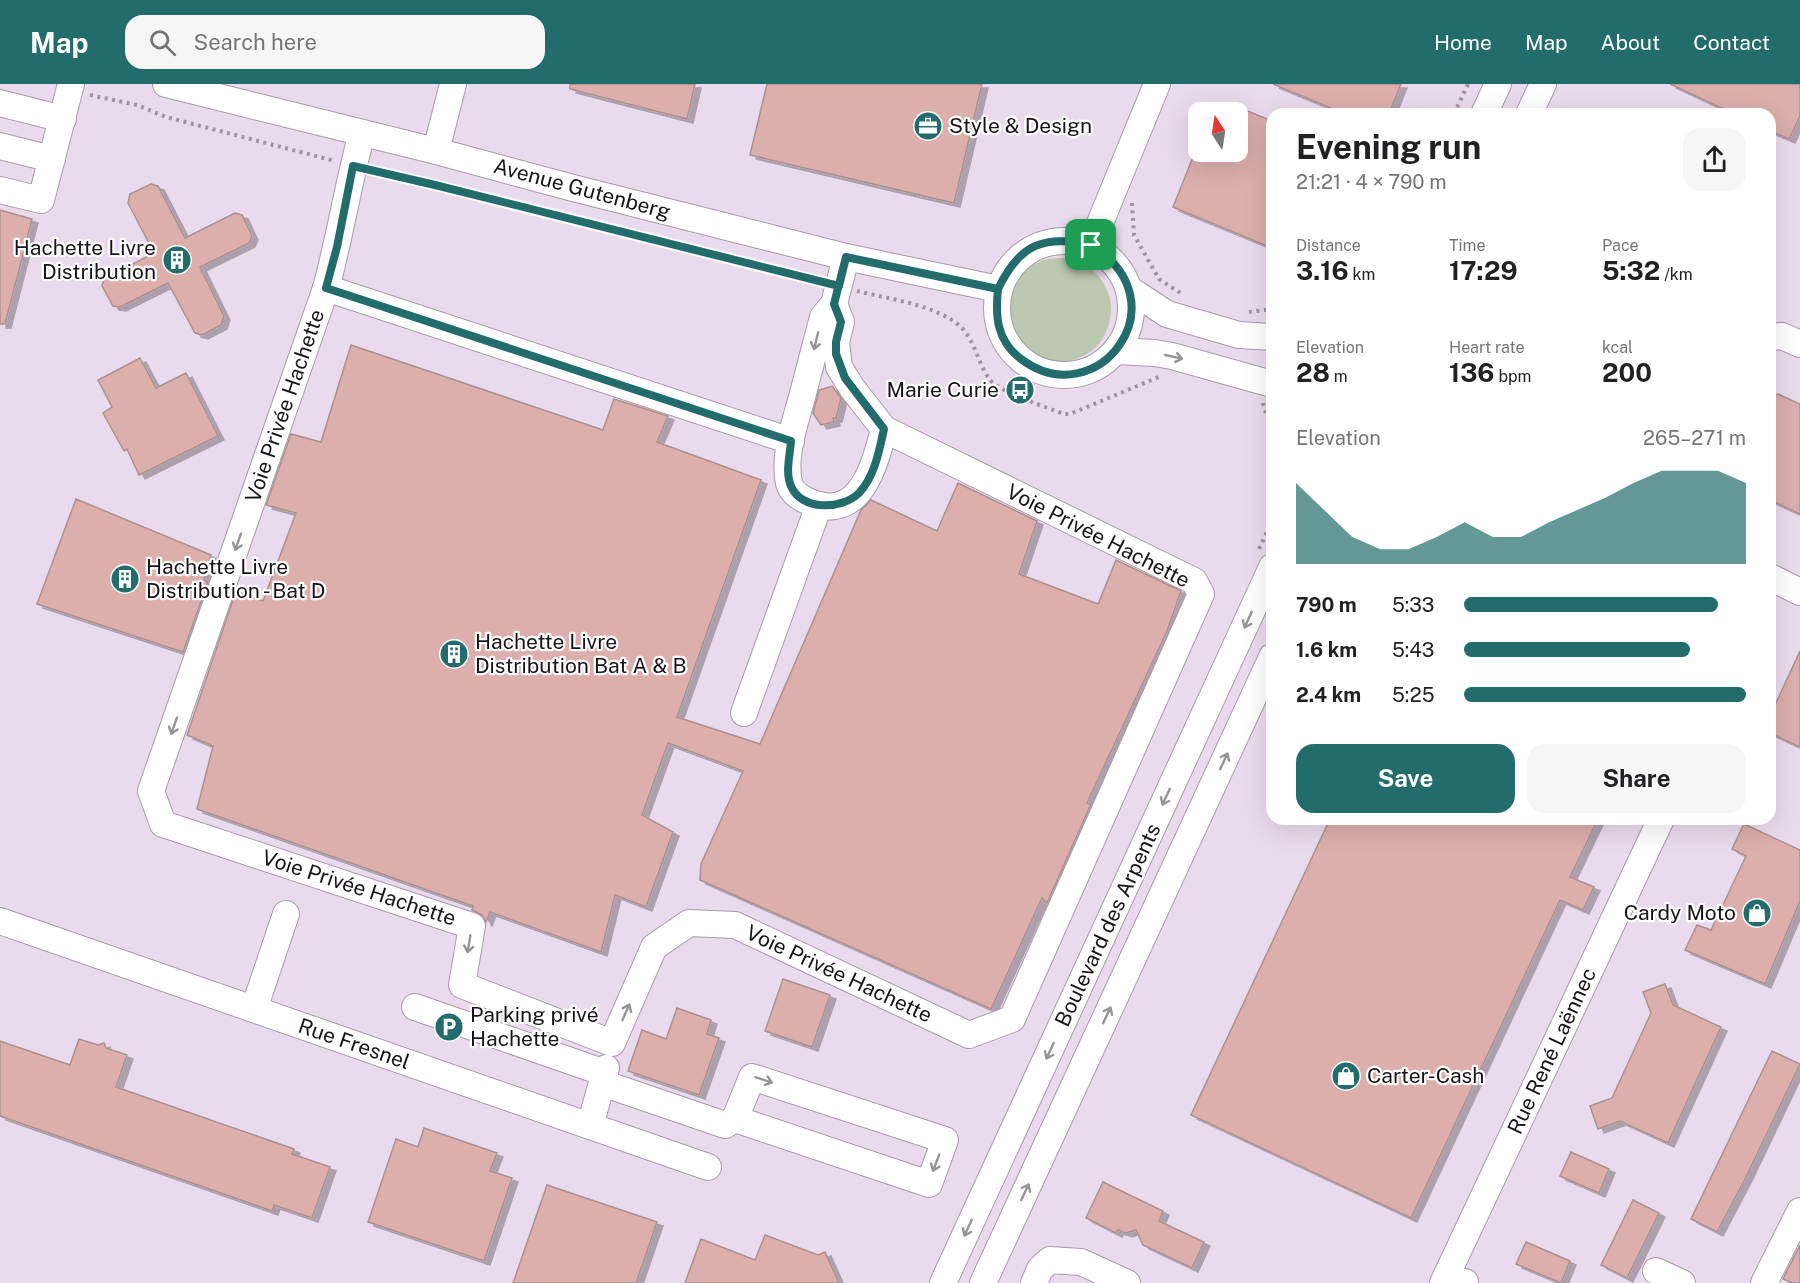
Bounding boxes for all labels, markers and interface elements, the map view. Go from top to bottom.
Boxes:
search box [125,15,545,69]
text: Map [30,26,89,59]
icon: search [146,26,179,59]
text: Search here [194,29,317,55]
text: Home [1434,30,1492,55]
text: Map [1525,30,1568,55]
text: About [1601,30,1660,55]
text: Contact [1693,30,1770,55]
north arrow [1188,102,1248,162]
map controls [1188,102,1248,162]
office icon: Style & Design [912,110,944,142]
place label: Style & Design [949,113,1092,138]
text: Evening run [1296,128,1481,166]
button: share [1683,128,1746,191]
street label: Avenue Gutenberg [491,153,673,224]
text: 21:21 · 4 × 790 m [1296,170,1447,194]
pin [1065,219,1116,270]
icon: arrive [1074,228,1107,261]
place label: Hachette Livre Distribution [14,235,156,284]
text: Distance [1296,236,1361,255]
text: Time [1449,236,1485,255]
text: Pace [1602,236,1639,255]
building icon: Hachette Livre Distribution [161,244,193,276]
text: 3.16 [1296,255,1349,286]
text: 17:29 [1449,255,1518,286]
text: 5:32 [1602,255,1660,286]
text: km [1349,265,1375,284]
text: /km [1660,265,1693,284]
street label: Voie Privée Hachette [240,306,329,506]
one-way arrow [810,331,822,350]
text: Elevation [1296,338,1364,357]
text: Heart rate [1449,338,1525,357]
text: kcal [1602,338,1633,357]
one-way arrow [1164,352,1183,363]
text: 28 [1296,357,1330,388]
text: 136 [1449,357,1495,388]
text: 200 [1602,357,1652,388]
text: m [1330,367,1348,386]
text: bpm [1495,367,1531,386]
bus stop icon: Marie Curie [1004,374,1036,406]
place label: Marie Curie [886,377,999,402]
text: Elevation [1296,426,1381,450]
text: 265–271 m [1643,426,1746,450]
street label: Voie Privée Hachette [1002,478,1194,593]
one-way arrow [231,532,242,551]
place label: Hachette Livre Distribution - Bat D [146,554,325,603]
building icon: Hachette Livre Distribution - Bat D [109,563,141,595]
text: 790 m [1296,593,1357,617]
text: 5:33 [1392,593,1434,617]
one-way arrow [1241,611,1253,629]
place label: Hachette Livre Distribution Bat A & B [475,629,687,678]
building icon: Hachette Livre Distribution Bat A & B [438,638,470,670]
text: 1.6 km [1296,638,1357,662]
text: 5:43 [1392,638,1434,662]
text: 2.4 km [1296,683,1361,707]
text: 5:25 [1392,683,1434,707]
one-way arrow [167,716,178,735]
button: Save [1296,744,1515,813]
button: Share [1527,744,1746,813]
one-way arrow [1218,753,1230,771]
one-way arrow [1160,788,1172,806]
street label: Boulevard des Arpents [1049,819,1166,1030]
street label: Voie Privée Hachette [259,844,459,931]
shop icon: Cardy Moto [1741,897,1773,929]
place label: Cardy Moto [1624,900,1736,925]
street label: Voie Privée Hachette [742,919,936,1028]
one-way arrow [463,933,474,953]
street label: Rue René Laënnec [1502,964,1601,1138]
place label: Parking privé Hachette [470,1002,599,1051]
one-way arrow [621,1003,632,1021]
one-way arrow [1101,1006,1113,1024]
parking icon: Parking privé Hachette [433,1011,465,1043]
street label: Rue Fresnel [295,1013,413,1074]
one-way arrow [1043,1041,1055,1059]
shop icon: Carter-Cash [1330,1060,1362,1092]
place label: Carter-Cash [1367,1063,1484,1088]
one-way arrow [754,1076,773,1087]
one-way arrow [930,1154,941,1172]
one-way arrow [1020,1183,1032,1201]
one-way arrow [962,1219,973,1237]

